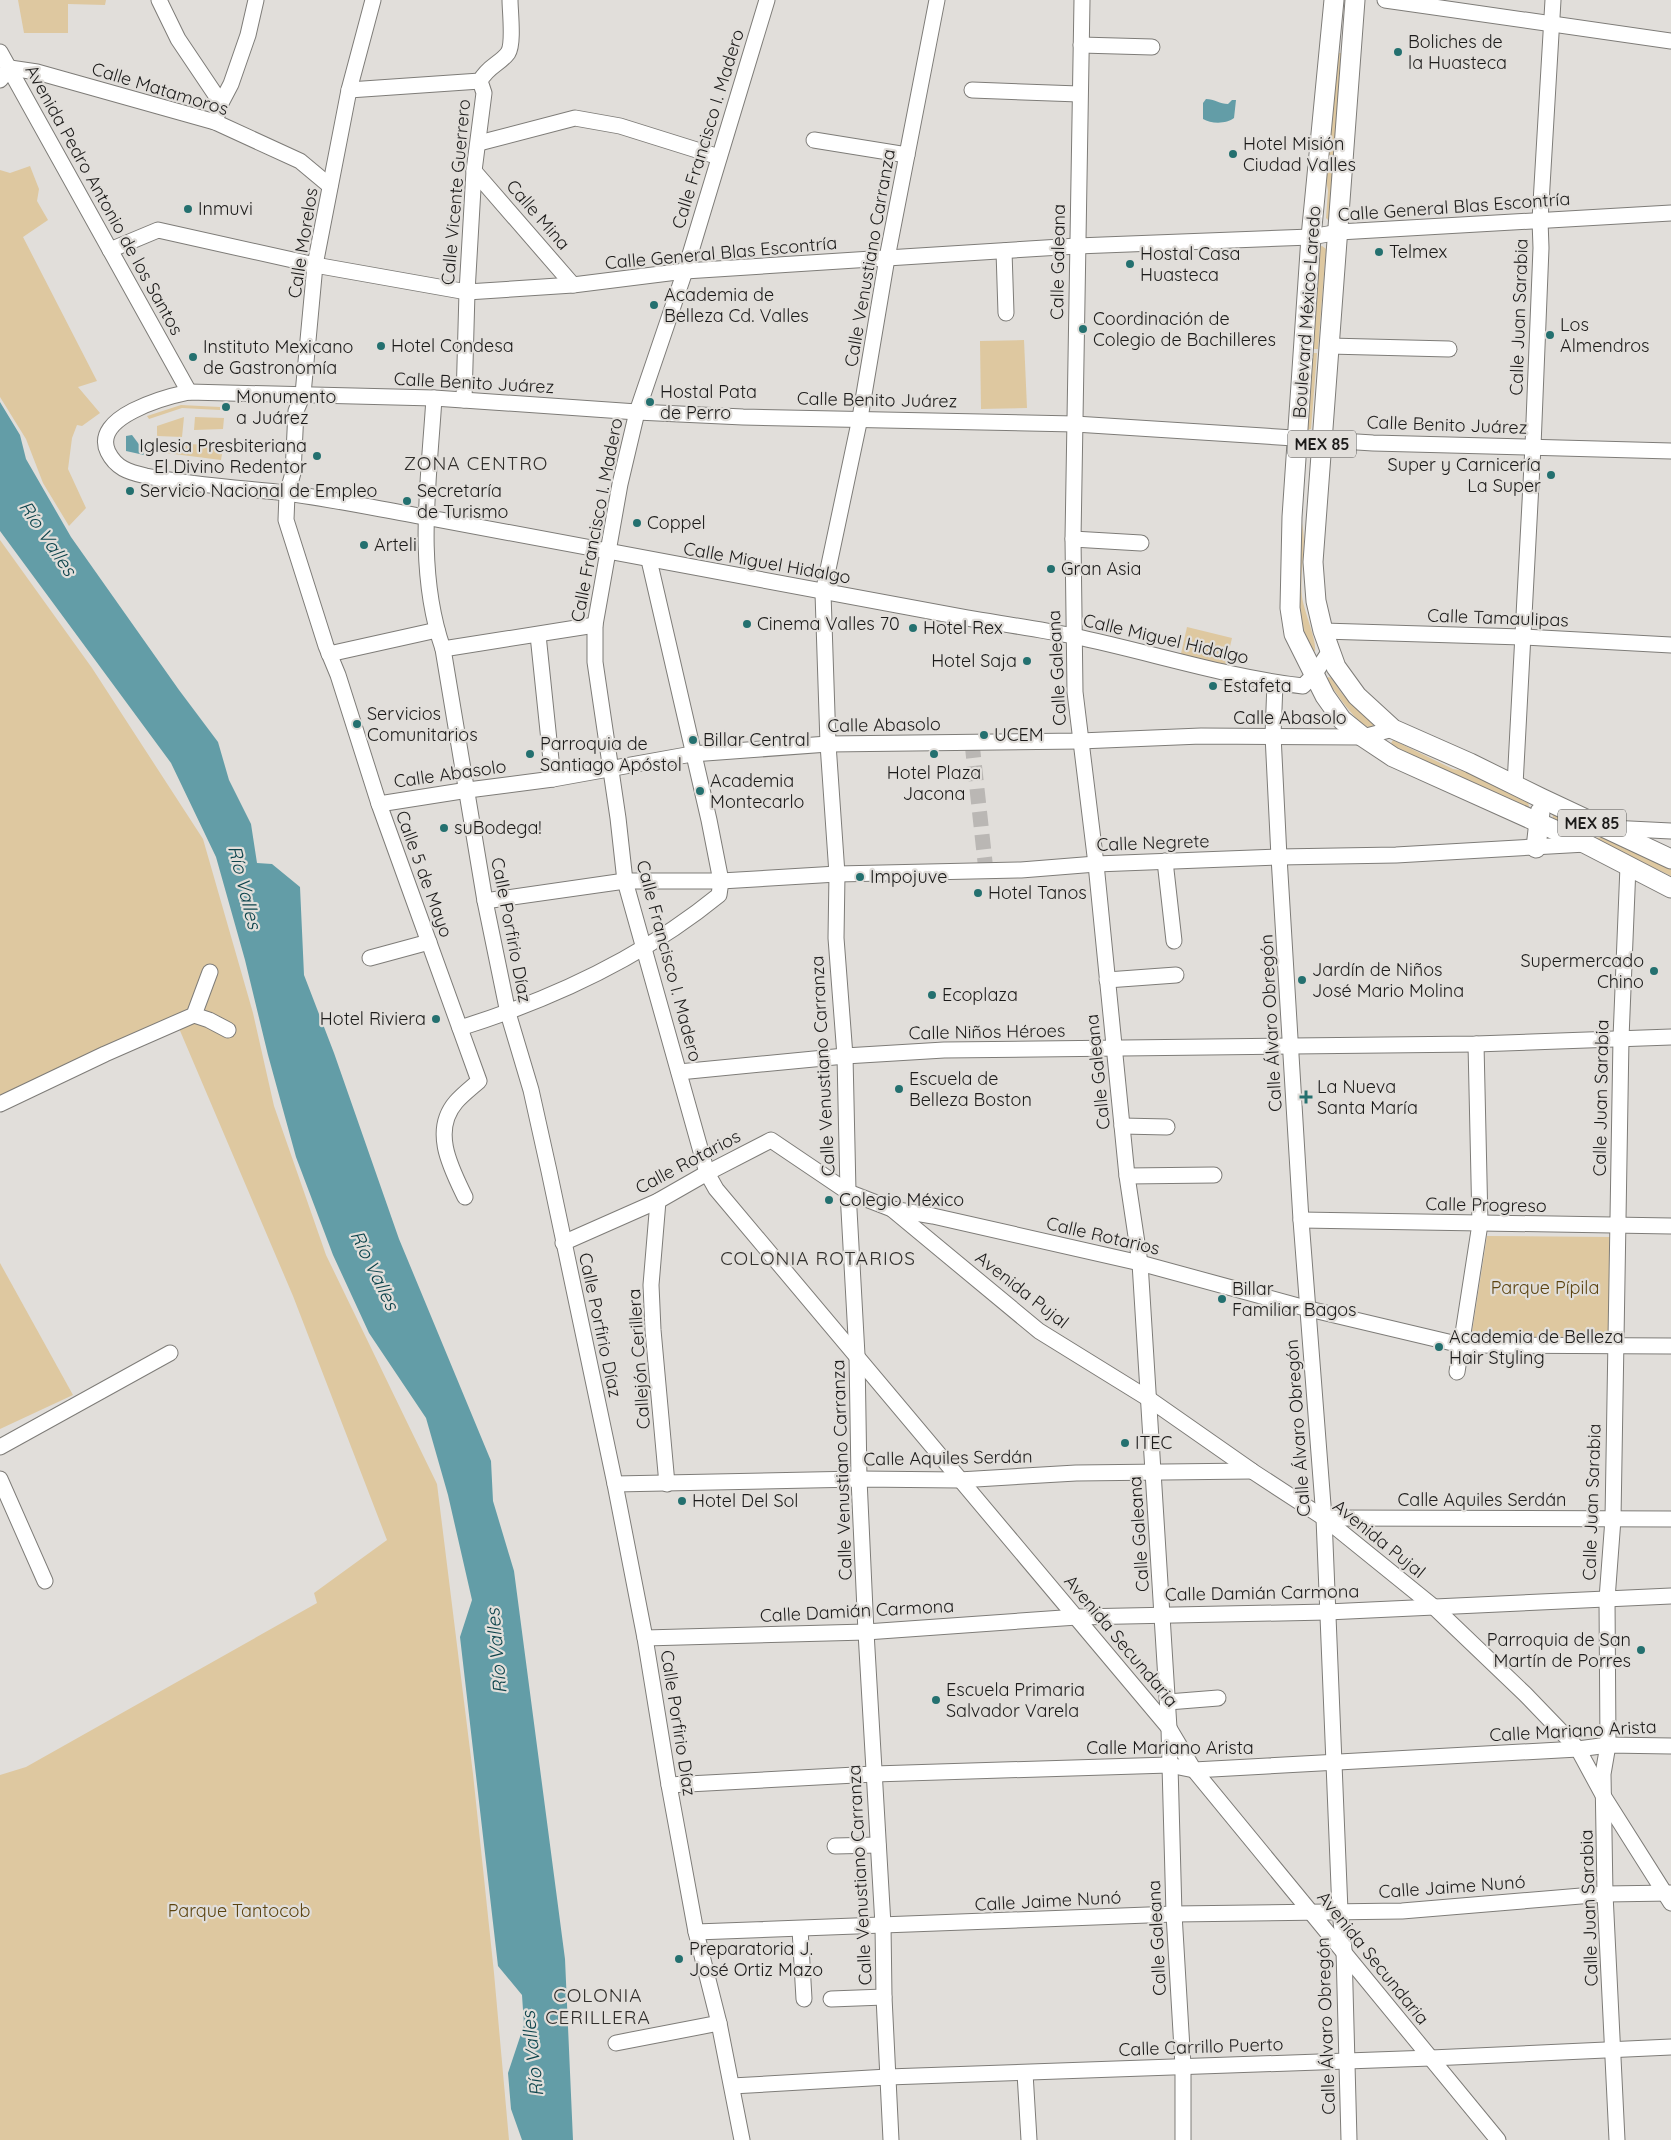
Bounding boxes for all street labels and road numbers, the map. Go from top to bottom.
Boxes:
street label: Calle Francisco I. Madero [666,26,749,231]
street label: Calle Matamoros [89,57,231,120]
street label: Avenida Pedro Antonio de los Santos [20,61,189,339]
street label: Calle Vicente Guerrero [436,98,475,286]
street label: Calle Venustiano Carranza [839,147,900,369]
street label: Calle Mina [502,175,575,255]
street label: Calle Morelos [282,186,323,300]
street label: Calle General Blas Escontría [1337,187,1571,226]
street label: Calle Galeana [1045,204,1070,320]
street label: Boulevard México-Laredo [1288,205,1325,419]
street label: Calle General Blas Escontría [604,231,838,274]
street label: Calle Juan Sarabia [1504,238,1533,396]
street label: Calle Benito Juárez [393,367,555,398]
street label: Calle Benito Juárez [797,387,957,412]
street label: Calle Benito Juárez [1366,410,1528,439]
street label: Calle Francisco I. Madero [565,416,628,624]
road number: MEX 85 [1288,430,1356,458]
street label: Calle Miguel Hidalgo [682,536,853,589]
street label: Calle Tamaulipas [1427,604,1569,631]
street label: Calle Miguel Hidalgo [1081,608,1251,669]
street label: Calle Galeana [1042,610,1071,727]
street label: Calle Abasolo [1233,706,1347,729]
street label: Calle Abasolo [827,712,941,737]
street label: Calle Abasolo [392,754,508,793]
street label: Calle 5 de Mayo [391,807,458,940]
road number: MEX 85 [1558,810,1626,836]
street label: Calle Negrete [1096,829,1210,856]
street label: Calle Porfirio Díaz [486,855,537,1004]
street label: Calle Francisco I. Madero [632,858,707,1064]
street label: Calle Álvaro Obregón [1254,934,1287,1112]
street label: Calle Venustiano Carranza [805,955,840,1177]
street label: Calle Galeana [1080,1013,1115,1131]
street label: Calle Niños Héroes [909,1019,1065,1044]
street label: Calle Juan Sarabia [1588,1019,1613,1177]
street label: Calle Rotarios [631,1124,744,1199]
street label: Calle Progreso [1425,1192,1547,1217]
street label: Calle Rotarios [1044,1211,1162,1260]
street label: Avenida Pujal [971,1246,1074,1333]
street label: Calle Porfirio Díaz [574,1250,627,1399]
street label: Callejón Cerillera [622,1288,655,1430]
street label: Calle Álvaro Obregón [1280,1339,1315,1517]
street label: Calle Venustiano Carranza [826,1359,857,1581]
street label: Calle Juan Sarabia [1577,1423,1606,1581]
street label: Calle Aquiles Serdán [863,1445,1033,1470]
street label: Calle Galeana [1123,1475,1154,1593]
street label: Calle Aquiles Serdán [1397,1488,1567,1511]
street label: Avenida Pujal [1328,1494,1430,1583]
street label: Avenida Secundaria [1059,1570,1183,1711]
street label: Calle Damián Carmona [1165,1579,1359,1606]
street label: Calle Damián Carmona [759,1594,955,1627]
street label: Calle Porfirio Díaz [656,1648,701,1798]
street label: Calle Mariano Arista [1489,1715,1657,1746]
street label: Calle Mariano Arista [1086,1736,1254,1759]
street label: Calle Venustiano Carranza [842,1764,877,1986]
street label: Calle Juan Sarabia [1574,1829,1603,1987]
street label: Calle Jaime Nunó [1378,1870,1526,1903]
street label: Calle Galeana [1142,1880,1171,1997]
street label: Calle Jaime Nunó [974,1885,1122,1916]
street label: Avenida Secundaria [1312,1886,1434,2029]
street label: Calle Álvaro Obregón [1311,1937,1340,2115]
street label: Calle Carrillo Puerto [1118,2032,1284,2061]

